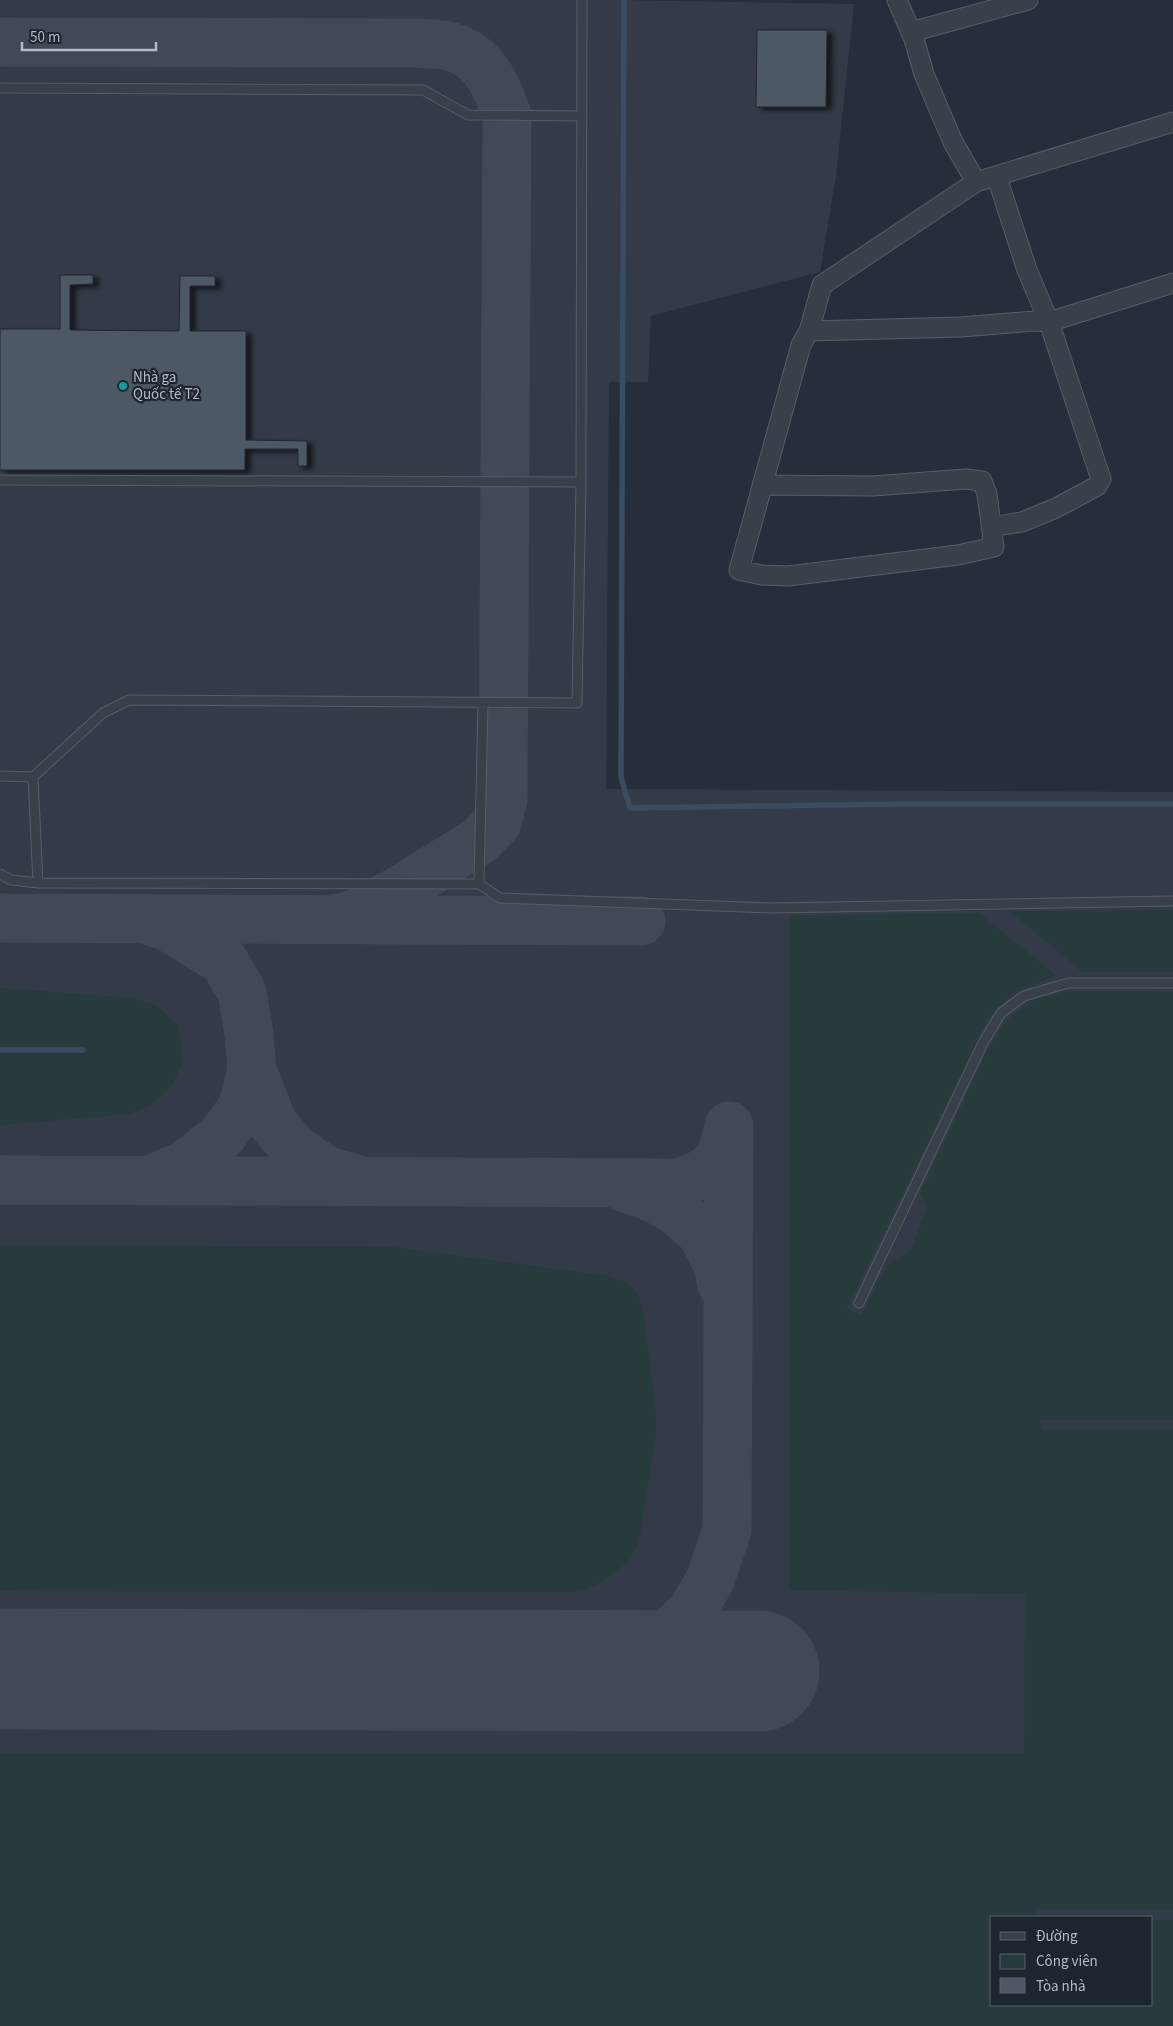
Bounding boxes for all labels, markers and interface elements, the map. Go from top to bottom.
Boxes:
scale bar [22,20,156,52]
text: 50 m [30,27,60,48]
place label: Nhà ga Quốc tế T2 [133,367,200,405]
marker: Nhà ga Quốc tế T2 [117,380,129,392]
legend [990,1916,1153,2006]
text: Đường [1036,1926,1078,1947]
text: Công viên [1036,1951,1098,1972]
text: Tòa nhà [1036,1976,1085,1997]

